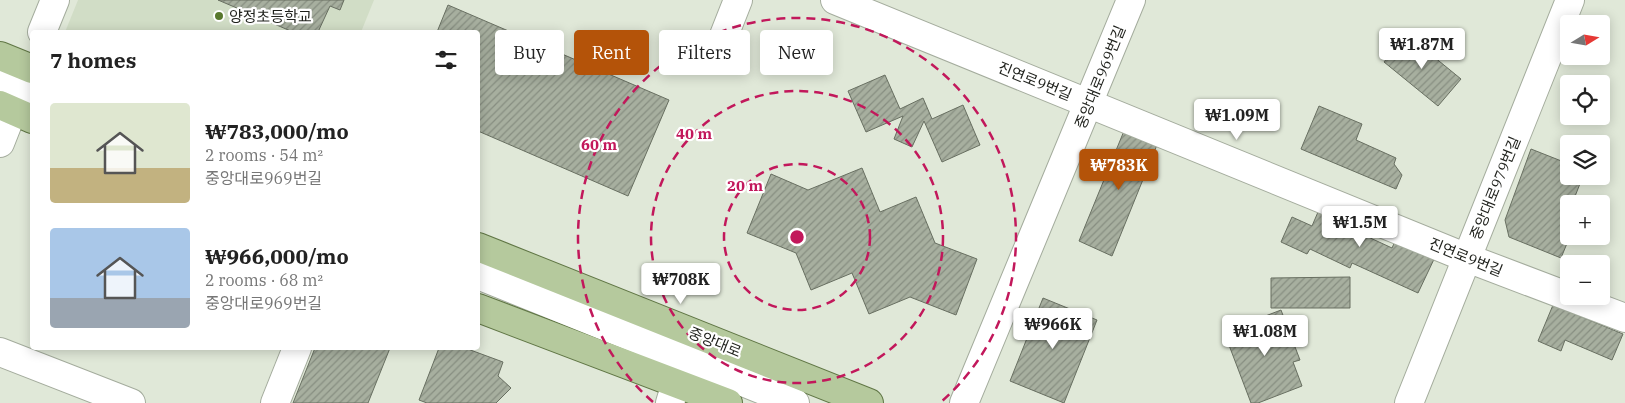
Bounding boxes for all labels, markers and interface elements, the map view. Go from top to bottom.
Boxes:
place label: 양정초등학교 [229,7,312,26]
marker: 양정초등학교 [213,10,225,22]
north arrow [1560,15,1610,65]
map controls [1560,15,1610,305]
street label: 중앙대로969번길 [1071,23,1129,131]
pin: ₩1.87M [1381,28,1463,70]
chip: Buy [495,30,564,75]
chip: Rent [574,30,649,75]
chip: Filters [659,30,750,75]
chip: New [760,30,833,75]
text: ₩1.87M [1390,34,1454,54]
text: 7 homes [50,46,136,74]
icon: filters [432,46,460,74]
street label: 진연로9번길 [995,58,1075,104]
button: locate [1560,75,1610,125]
pin: ₩1.09M [1196,98,1278,141]
text: ₩1.09M [1205,105,1269,125]
text: ₩783,000/mo [205,117,349,145]
icon: home [90,123,150,183]
text: 40 m [676,124,712,143]
street label: 중앙대로979번길 [1466,134,1524,242]
text: 60 m [581,135,617,154]
button: layers [1560,135,1610,185]
text: 2 rooms · 54 m² [205,145,323,165]
pin: ₩783K [1084,148,1154,191]
text: ₩783K [1090,155,1148,175]
text: 중앙대로969번길 [205,168,322,188]
text: 20 m [727,176,763,195]
button: + [1560,195,1610,245]
pin: ₩1.5M [1325,206,1395,248]
text: ₩1.5M [1333,212,1387,232]
centre of rings [788,228,806,246]
street label: 진연로9번길 [1426,234,1506,280]
text: ₩966,000/mo [205,242,349,270]
icon: home [90,248,150,308]
button: − [1560,255,1610,305]
pin: ₩708K [646,262,716,305]
text: ₩708K [652,269,710,289]
text: 2 rooms · 68 m² [205,270,323,290]
text: 중앙대로969번길 [205,293,322,313]
pin: ₩966K [1018,308,1088,350]
text: ₩966K [1024,314,1082,334]
pin: ₩1.08M [1224,314,1306,357]
text: ₩1.08M [1233,321,1297,341]
street label: 중앙대로 [686,323,744,361]

